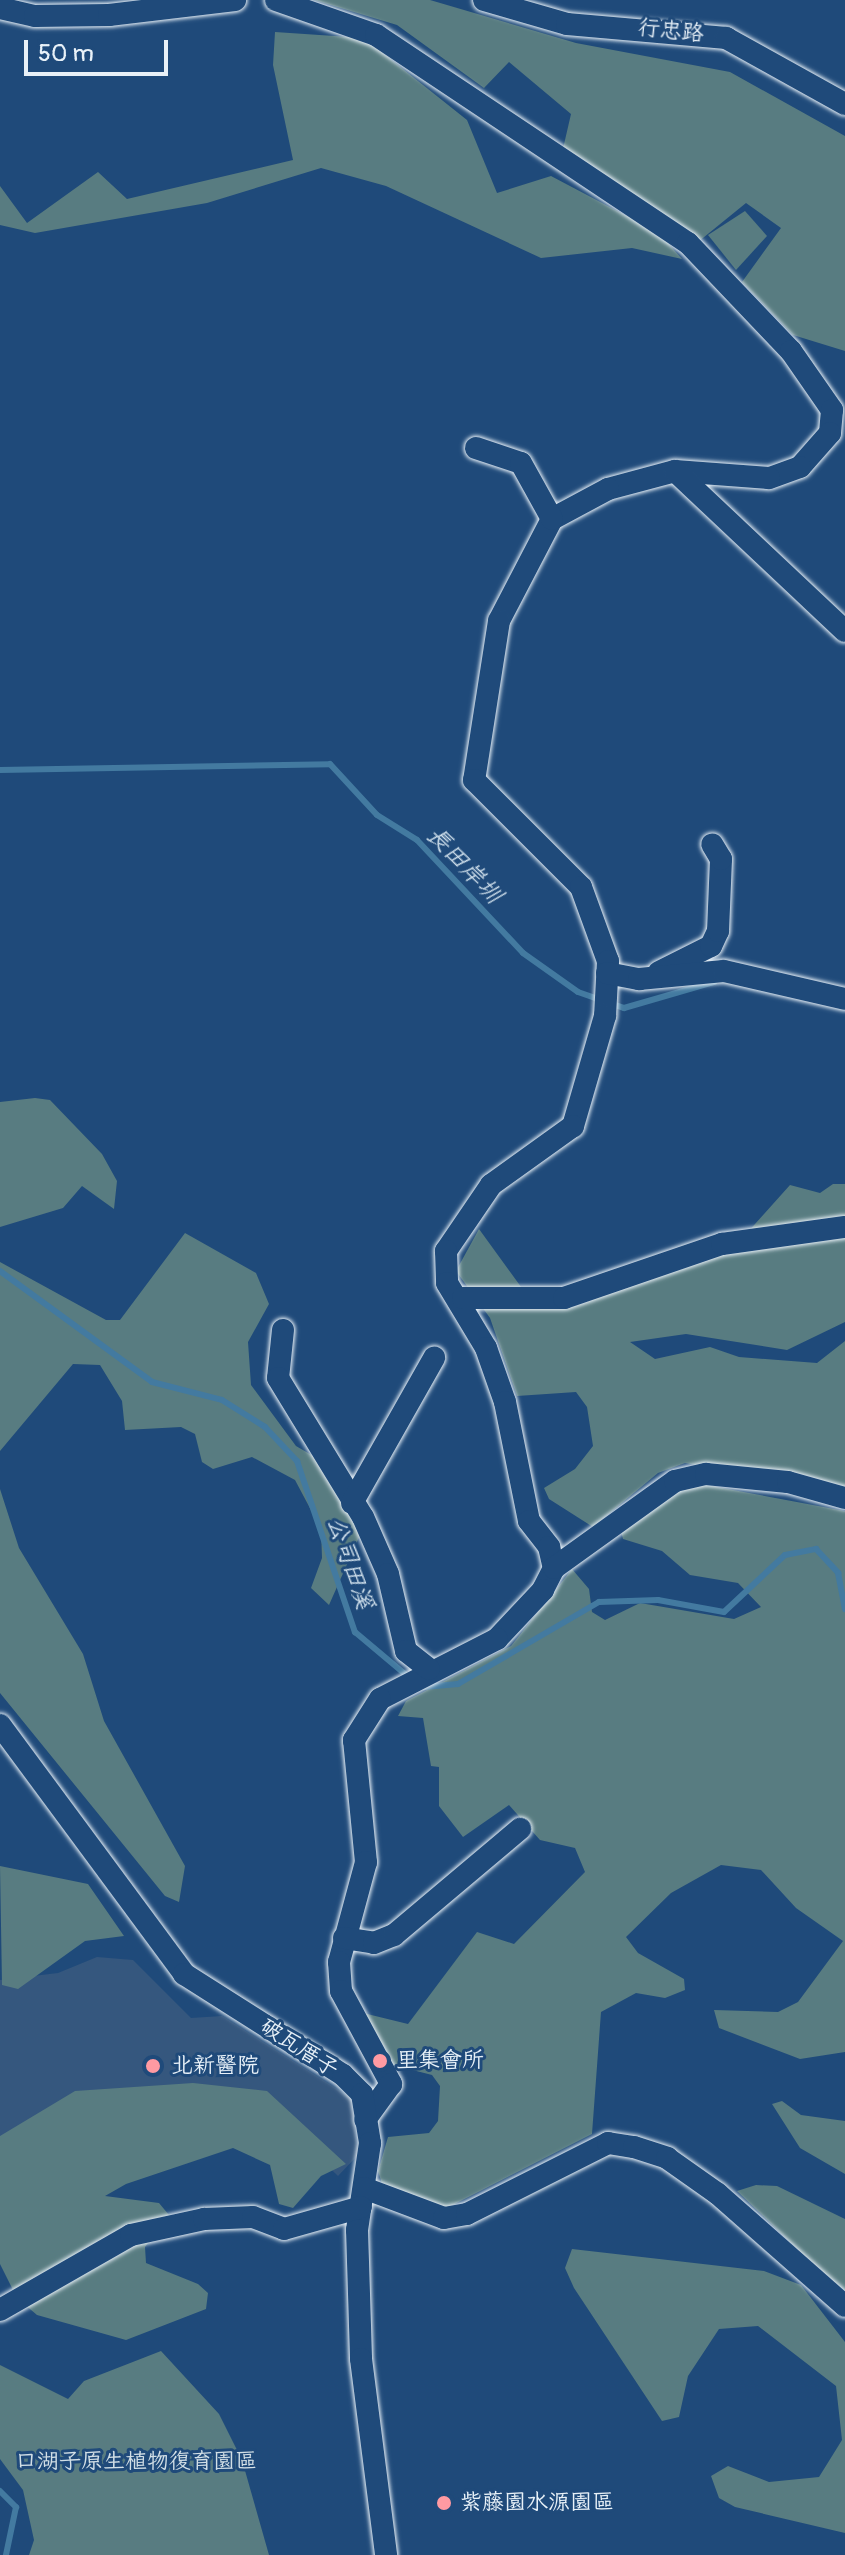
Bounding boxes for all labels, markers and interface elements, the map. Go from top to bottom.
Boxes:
street label: 行忠路 [637,14,705,48]
scale bar [28,24,172,74]
text: 50 m [38,39,94,68]
water label: 長田岸圳 [420,820,508,910]
water label: 公司田溪 [321,1513,379,1613]
street label: 破瓦厝子 [255,2013,343,2083]
place label: 里集會所 [396,2048,484,2074]
marker: 里集會所 [371,2052,389,2070]
place label: 北新醫院 [171,2053,259,2079]
marker: 北新醫院 [142,2055,164,2077]
park label: 口湖子原生植物復育園區 [15,2449,257,2475]
place label: 紫藤園水源園區 [460,2490,614,2516]
marker: 紫藤園水源園區 [435,2494,453,2512]

